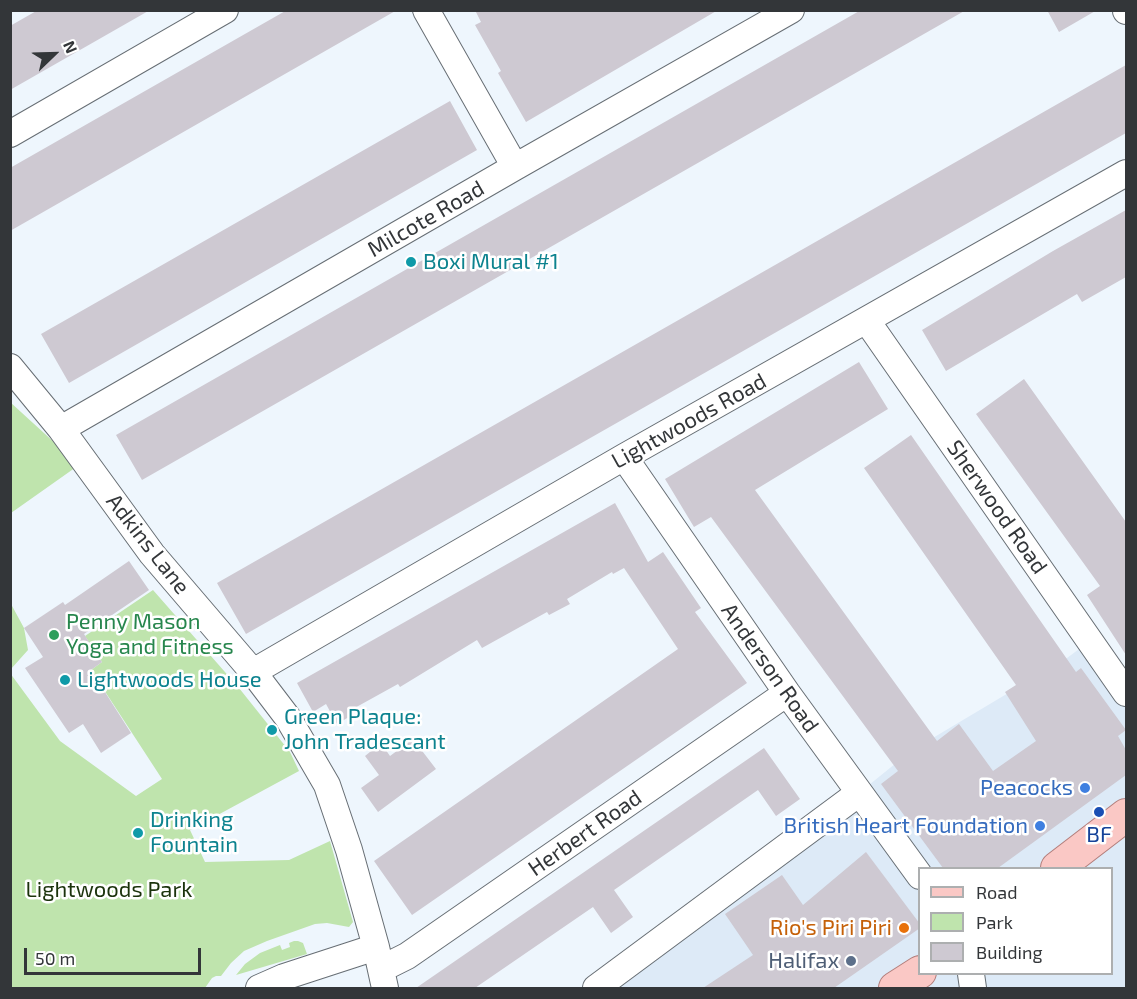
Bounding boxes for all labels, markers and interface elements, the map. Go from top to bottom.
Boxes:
north arrow [24,24,84,84]
text: N [60,38,82,56]
street label: Milcote Road [363,175,489,263]
place label: Boxi Mural #1 [423,249,559,275]
marker: Boxi Mural #1 [404,255,418,269]
street label: Lightwoods Road [607,368,771,474]
street label: Sherwood Road [941,435,1053,579]
street label: Adkins Lane [101,489,195,599]
street label: Anderson Road [716,598,824,738]
place label: Penny Mason Yoga and Fitness [66,609,234,660]
marker: Penny Mason Yoga and Fitness [47,628,61,642]
place label: Lightwoods House [77,667,262,693]
marker: Lightwoods House [58,673,72,687]
place label: Green Plaque: John Tradescant [284,704,446,756]
marker: Green Plaque: John Tradescant [265,723,279,737]
place label: Peacocks [980,775,1073,801]
marker: Peacocks [1078,781,1092,795]
street label: Herbert Road [523,784,647,882]
marker: BF [1092,805,1106,819]
place label: Drinking Fountain [150,807,238,858]
place label: British Heart Foundation [784,813,1028,839]
marker: British Heart Foundation [1033,819,1047,833]
place label: BF [1086,822,1112,848]
marker: Drinking Fountain [131,826,145,840]
legend [918,867,1113,975]
park label: Lightwoods Park [26,877,192,903]
text: Road [976,881,1017,903]
text: Park [976,911,1013,933]
place label: Rio's Piri Piri [770,915,892,941]
marker: Rio's Piri Piri [897,921,911,935]
scale bar [27,936,204,974]
text: Building [976,941,1043,963]
text: 50 m [35,947,75,969]
place label: Halifax [768,948,839,974]
marker: Halifax [844,954,858,968]

